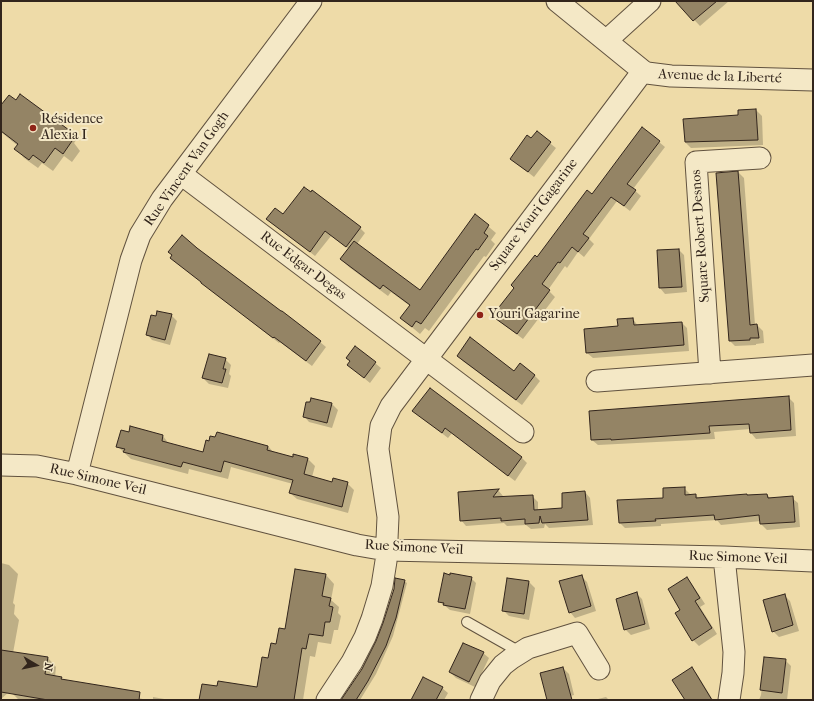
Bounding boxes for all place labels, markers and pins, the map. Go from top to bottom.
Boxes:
place label: Résidence Alexia I [41,112,103,144]
marker: Résidence Alexia I [28,123,38,133]
place label: Youri Gagarine [488,307,580,323]
marker: Youri Gagarine [475,310,485,320]

